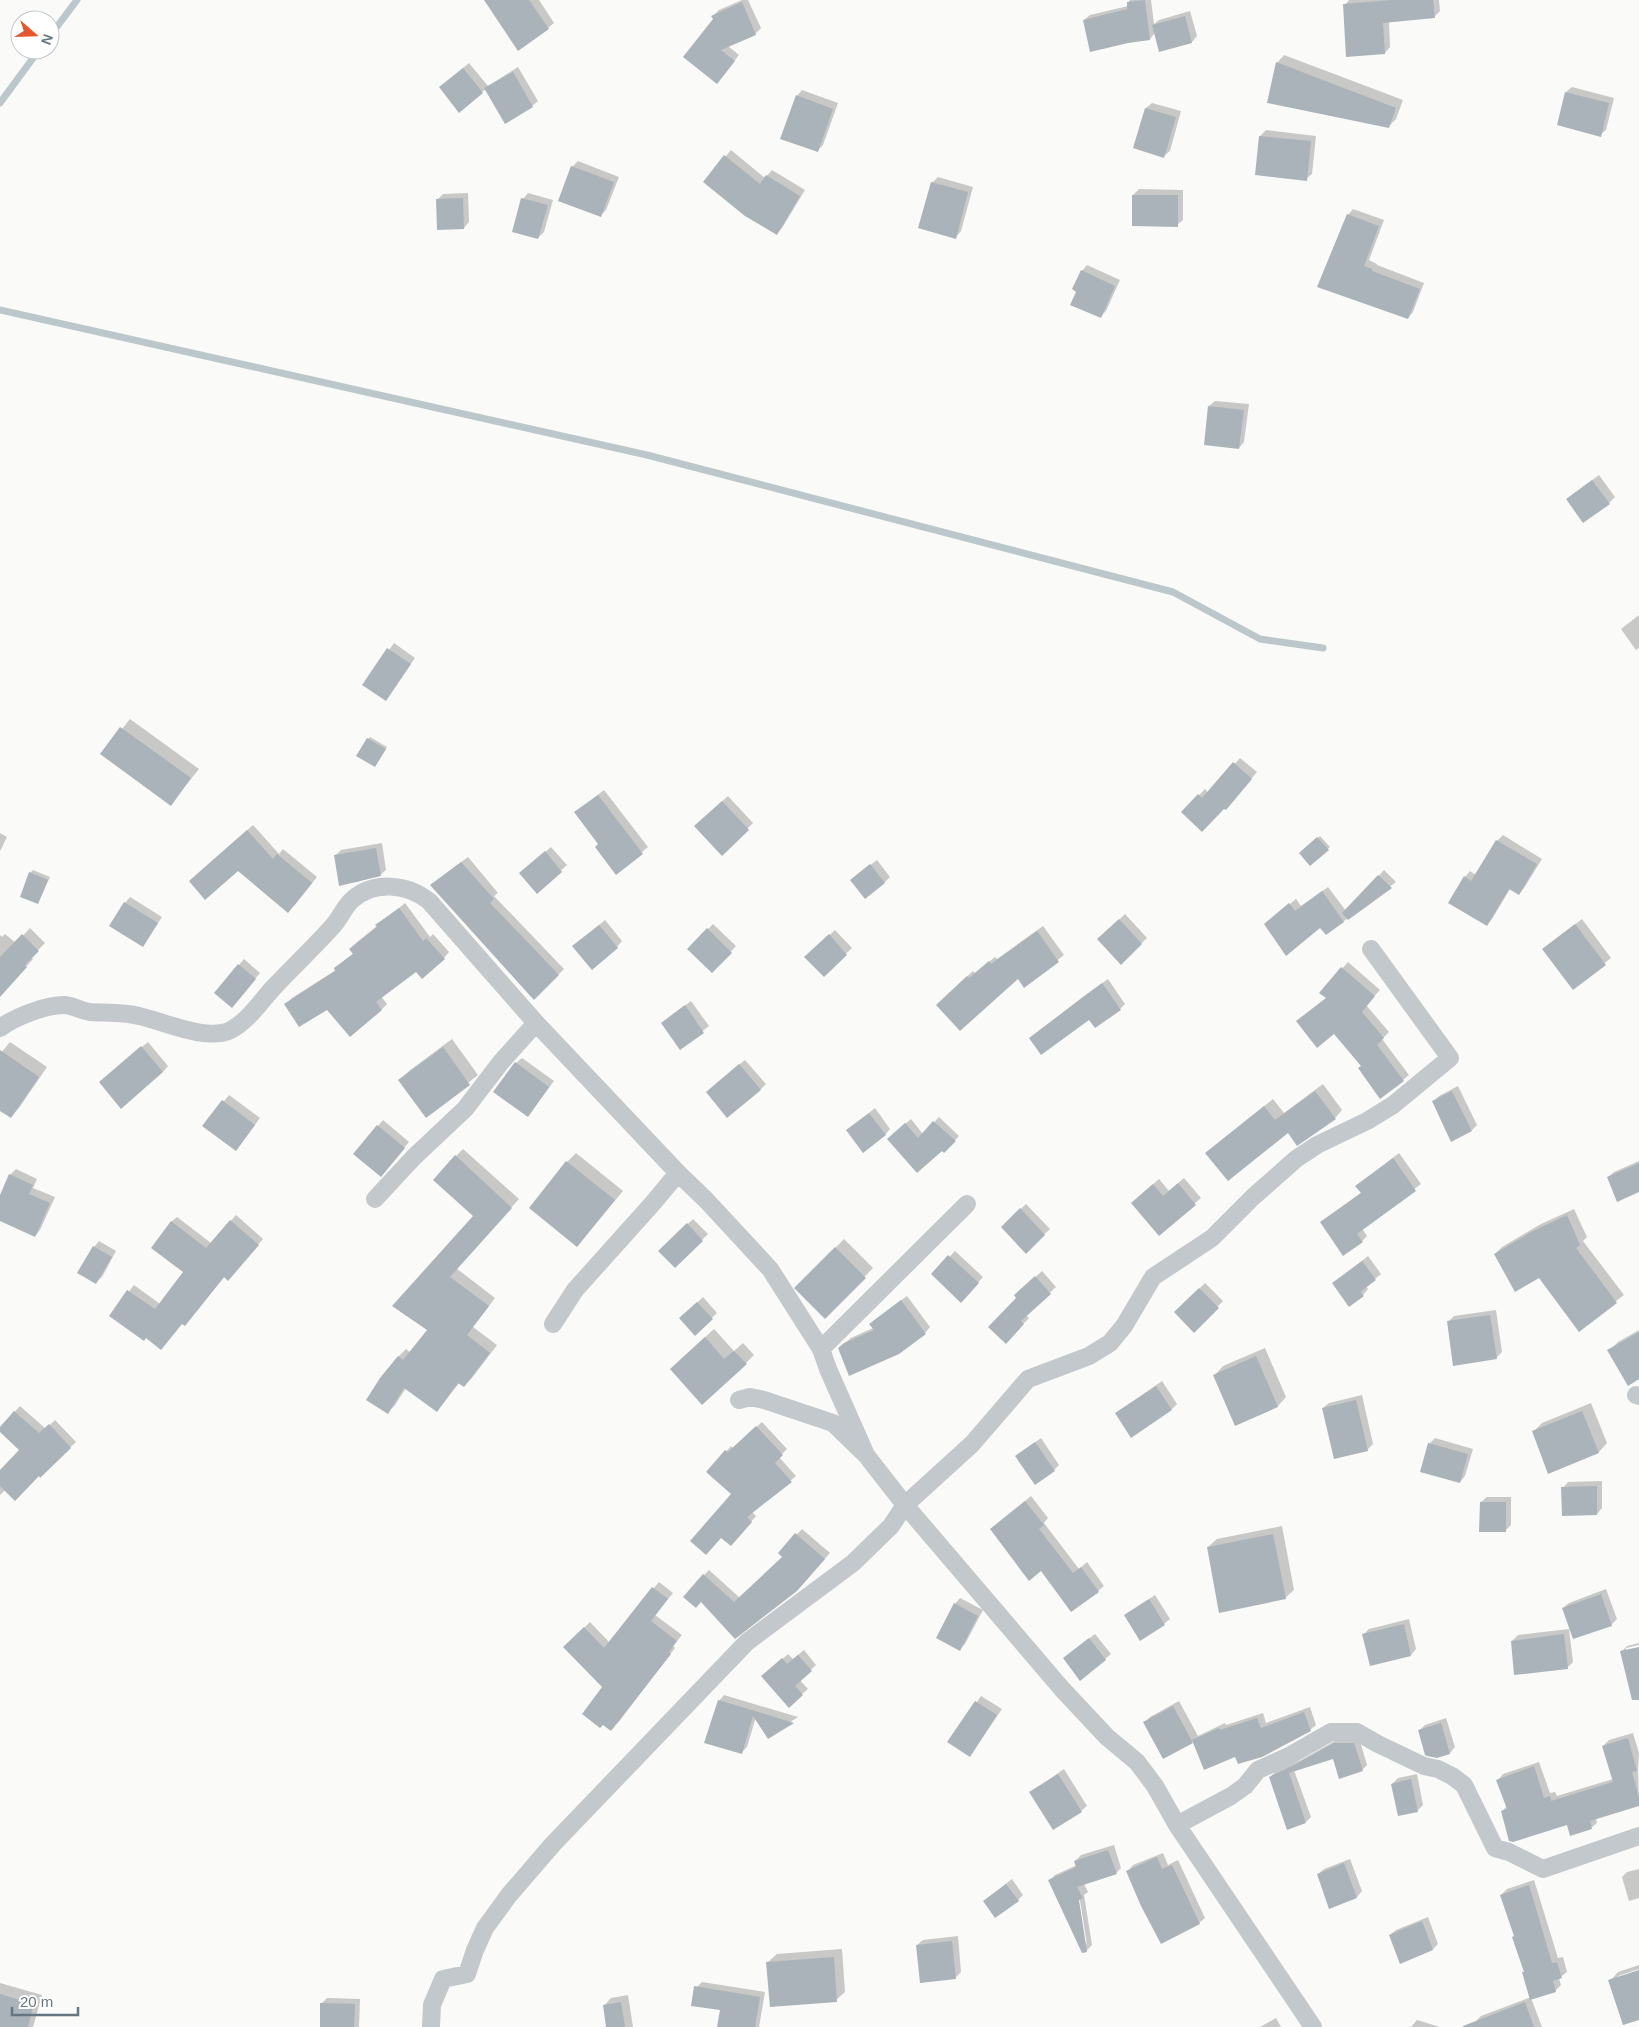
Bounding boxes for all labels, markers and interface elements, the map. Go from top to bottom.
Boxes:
north arrow [10,10,60,60]
text: N [38,32,56,47]
scale bar [12,1984,79,2016]
text: 20 m [20,1993,53,2010]

